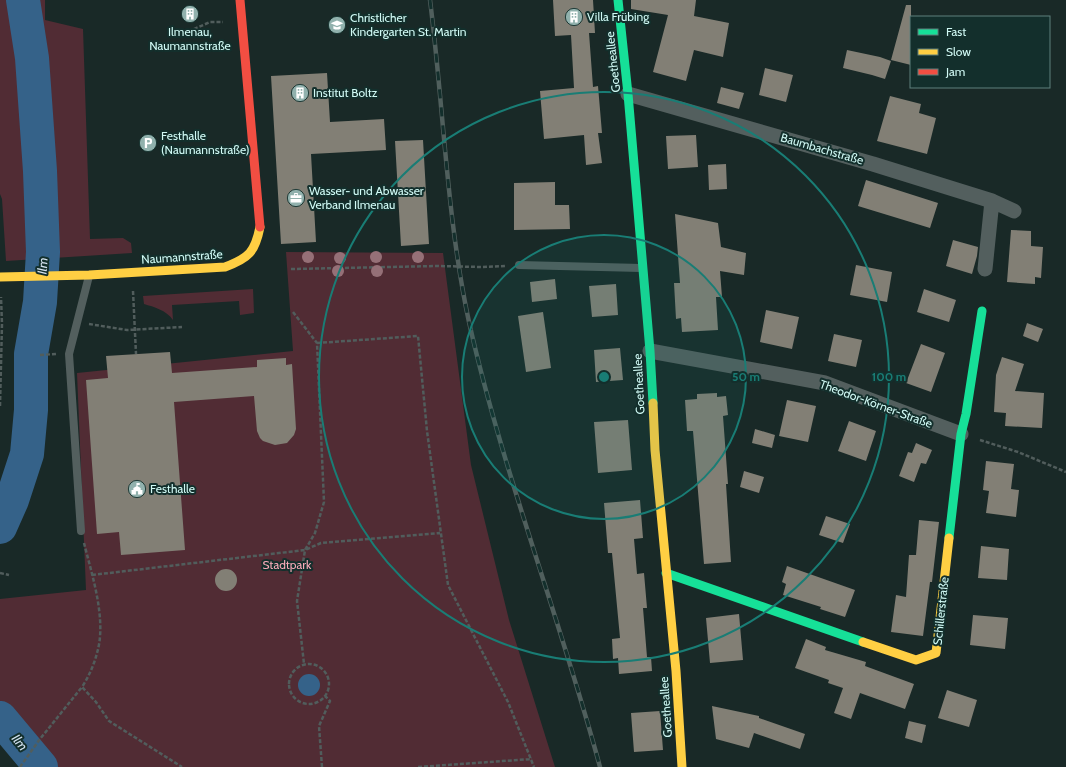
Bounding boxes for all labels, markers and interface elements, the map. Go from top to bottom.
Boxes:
building icon: Ilmenau, Naumannstraße [180,4,200,24]
building icon: Villa Frübing [564,7,584,27]
place label: Villa Frübing [587,9,650,24]
place label: Christlicher Kindergarten St. Martin [350,10,467,39]
school or university icon: Christlicher Kindergarten St. Martin [327,15,347,35]
legend [910,16,1050,88]
place label: Ilmenau, Naumannstraße [149,24,231,53]
text: Fast [946,24,966,39]
street label: Goetheallee [602,31,623,93]
text: Slow [946,44,971,59]
text: Jam [945,64,965,79]
building icon: Institut Boltz [290,83,310,103]
place label: Institut Boltz [313,85,378,100]
place label: Festhalle (Naumannstraße) [161,128,250,157]
street label: Baumbachstraße [779,130,865,168]
parking icon: Festhalle (Naumannstraße) [138,133,158,153]
place label: Wasser- und Abwasser Verband Ilmenau [309,183,424,212]
office icon: Wasser- und Abwasser Verband Ilmenau [286,188,306,208]
street label: Naumannstraße [141,246,223,267]
water label: Ilm [34,257,50,275]
street label: Goetheallee [629,353,648,415]
text: 50 m [732,369,760,384]
text: 100 m [872,369,906,384]
centre of rings [597,370,611,384]
street label: Theodor-Körner-Straße [818,376,935,431]
public building icon: Festhalle [127,479,147,499]
place label: Festhalle [150,481,195,496]
park label: Stadtpark [263,557,312,572]
street label: Schillerstraße [929,576,952,646]
street label: Goetheallee [656,676,675,738]
water label: Ilm [9,730,31,754]

